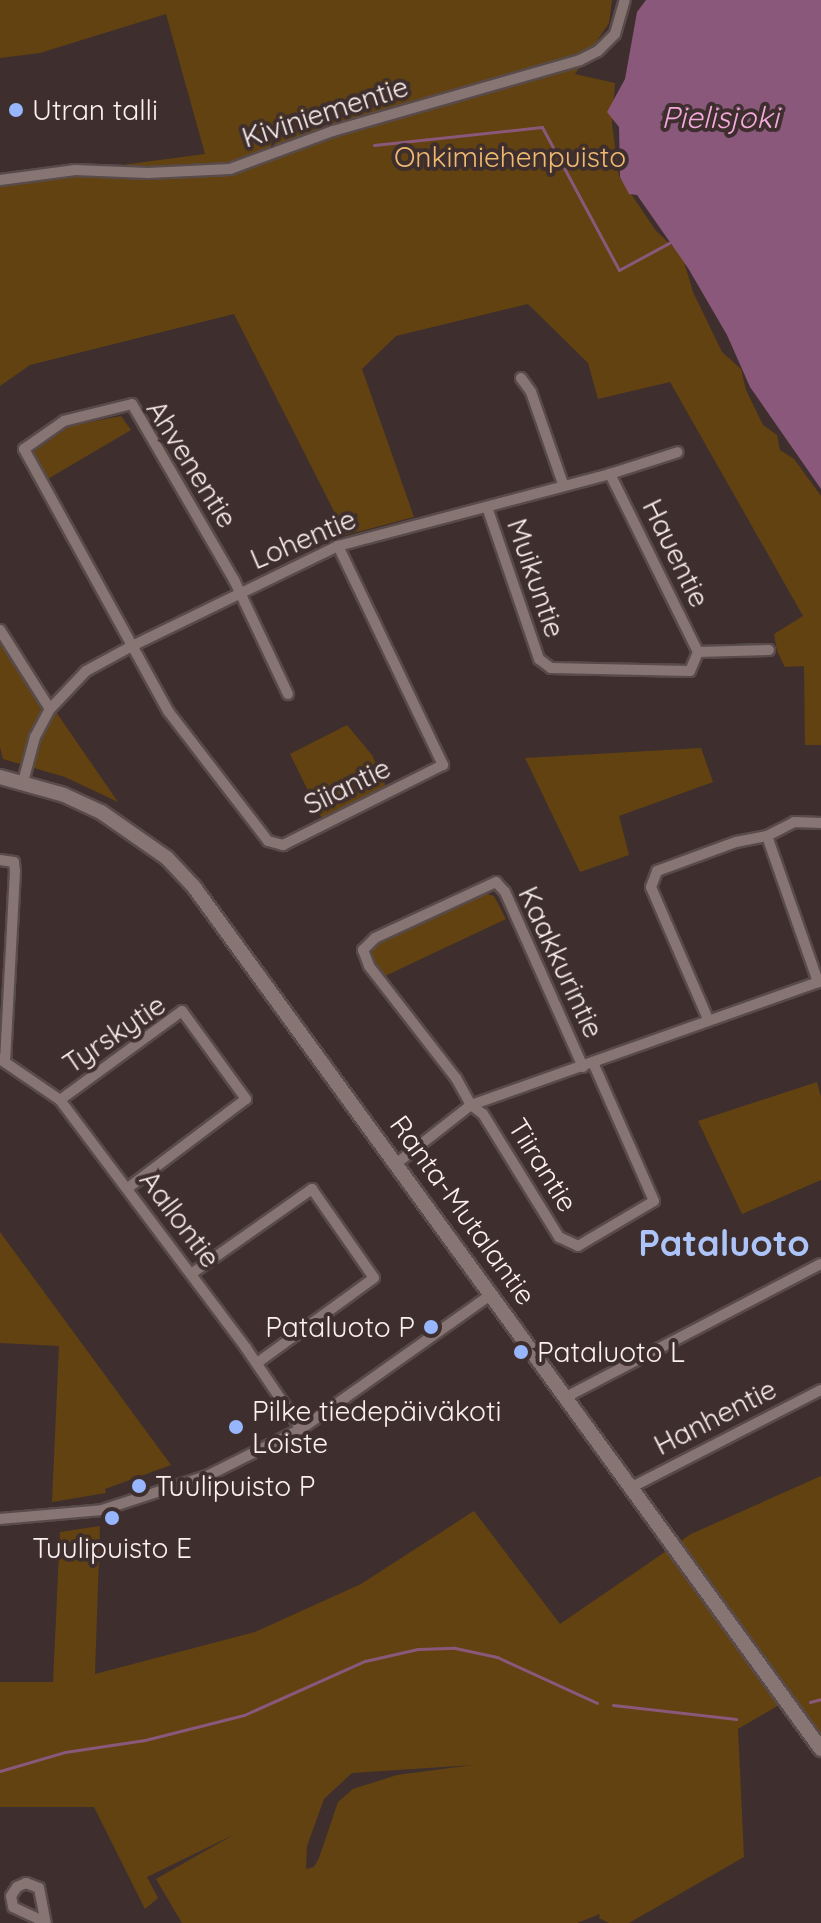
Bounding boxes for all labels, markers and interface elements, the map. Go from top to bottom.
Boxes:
street label: Kiviniementie [238,69,412,155]
place label: Utran talli [32,93,158,127]
water label: Pielisjoki [661,99,779,135]
marker: Utran talli [7,101,25,119]
park label: Onkimiehenpuisto [394,140,626,174]
street label: Ahvenentie [140,394,244,534]
street label: Hauentie [635,493,717,613]
street label: Lohentie [245,502,361,576]
street label: Muikuntie [500,514,572,642]
street label: Siiantie [298,751,396,821]
street label: Kaakkurintie [511,881,611,1043]
street label: Tyrskytie [56,988,172,1080]
street label: Ranta-Mutalantie [383,1109,543,1311]
street label: Tiirantie [501,1112,585,1218]
street label: Aallontie [133,1164,227,1274]
district label: Pataluoto [638,1221,810,1265]
place label: Pataluoto P [265,1310,415,1344]
marker: Pataluoto P [422,1318,440,1336]
place label: Pataluoto L [537,1335,685,1369]
marker: Pataluoto L [512,1343,530,1361]
street label: Hanhentie [648,1372,782,1462]
place label: Pilke tiedepäiväkoti Loiste [252,1394,501,1460]
marker: Pilke tiedepäiväkoti Loiste [227,1418,245,1436]
place label: Tuulipuisto P [155,1469,315,1503]
marker: Tuulipuisto P [130,1477,148,1495]
marker: Tuulipuisto E [103,1509,121,1527]
place label: Tuulipuisto E [32,1531,192,1565]

